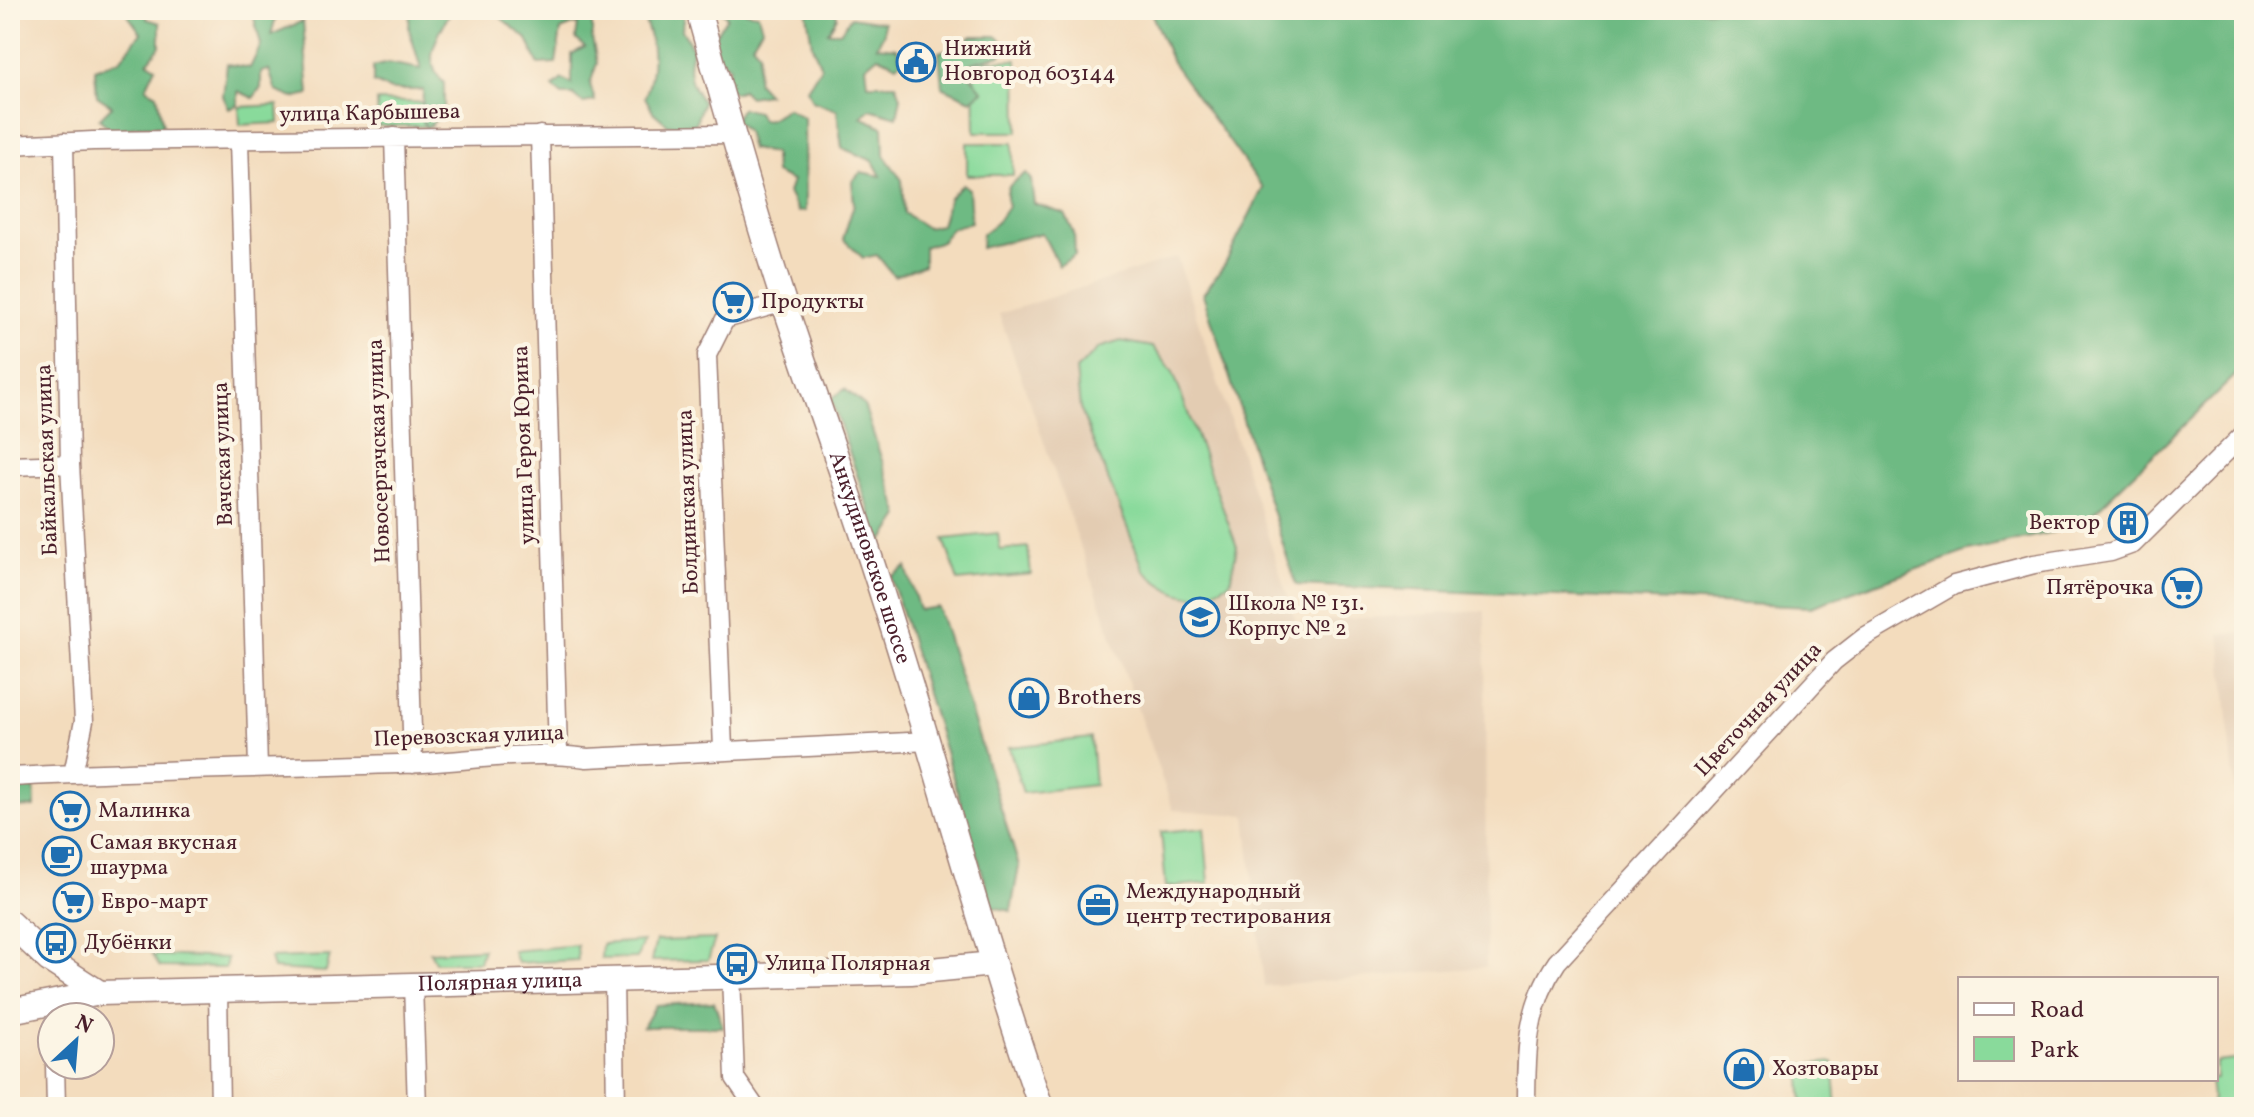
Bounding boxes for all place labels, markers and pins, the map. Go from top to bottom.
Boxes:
place label: Нижний Новгород 603144 [944,34,1116,90]
public building icon: Нижний Новгород 603144 [895,41,937,83]
supermarket icon: Продукты [712,281,754,323]
place label: Продукты [761,287,864,318]
building icon: Вектор [2107,502,2149,544]
place label: Вектор [2029,508,2100,539]
supermarket icon: Пятёрочка [2161,567,2203,609]
place label: Пятёрочка [2046,573,2154,604]
place label: Школа № 131. Корпус № 2 [1228,589,1364,645]
school or university icon: Школа № 131. Корпус № 2 [1179,596,1221,638]
shop icon: Brothers [1008,677,1050,719]
place label: Brothers [1057,683,1142,714]
supermarket icon: Малинка [49,790,91,832]
place label: Малинка [98,796,191,827]
place label: Самая вкусная шаурма [90,828,237,884]
cafe icon: Самая вкусная шаурма [41,835,83,877]
place label: Международный центр тестирования [1126,877,1331,933]
supermarket icon: Евро-март [52,881,94,923]
office icon: Международный центр тестирования [1077,884,1119,926]
place label: Евро-март [101,887,208,918]
bus stop icon: Дубёнки [35,922,77,964]
place label: Дубёнки [84,928,172,959]
bus stop icon: Улица Полярная [716,943,758,985]
place label: Улица Полярная [765,949,931,980]
shop icon: Хозтовары [1723,1048,1765,1090]
place label: Хозтовары [1772,1054,1879,1085]

